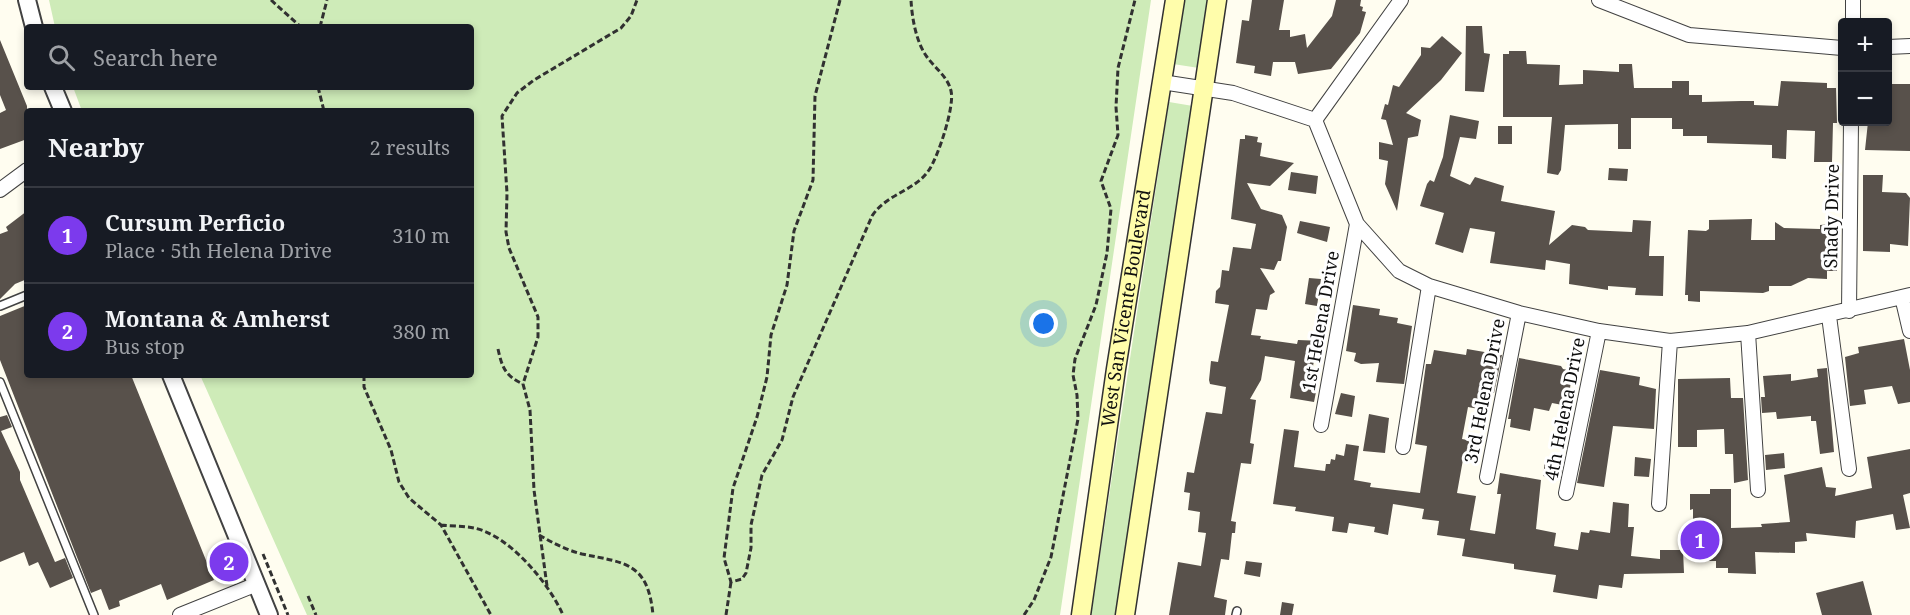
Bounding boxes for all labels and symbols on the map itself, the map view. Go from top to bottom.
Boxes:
street label: Shady Drive [1818,163,1844,269]
street label: West San Vicente Boulevard [1095,187,1156,429]
street label: 1st Helena Drive [1296,249,1344,393]
your location [1029,309,1058,338]
street label: 3rd Helena Drive [1458,316,1510,465]
street label: 4th Helena Drive [1538,335,1590,482]
pin: 1 [1680,518,1720,562]
pin: 2 [210,540,248,584]

